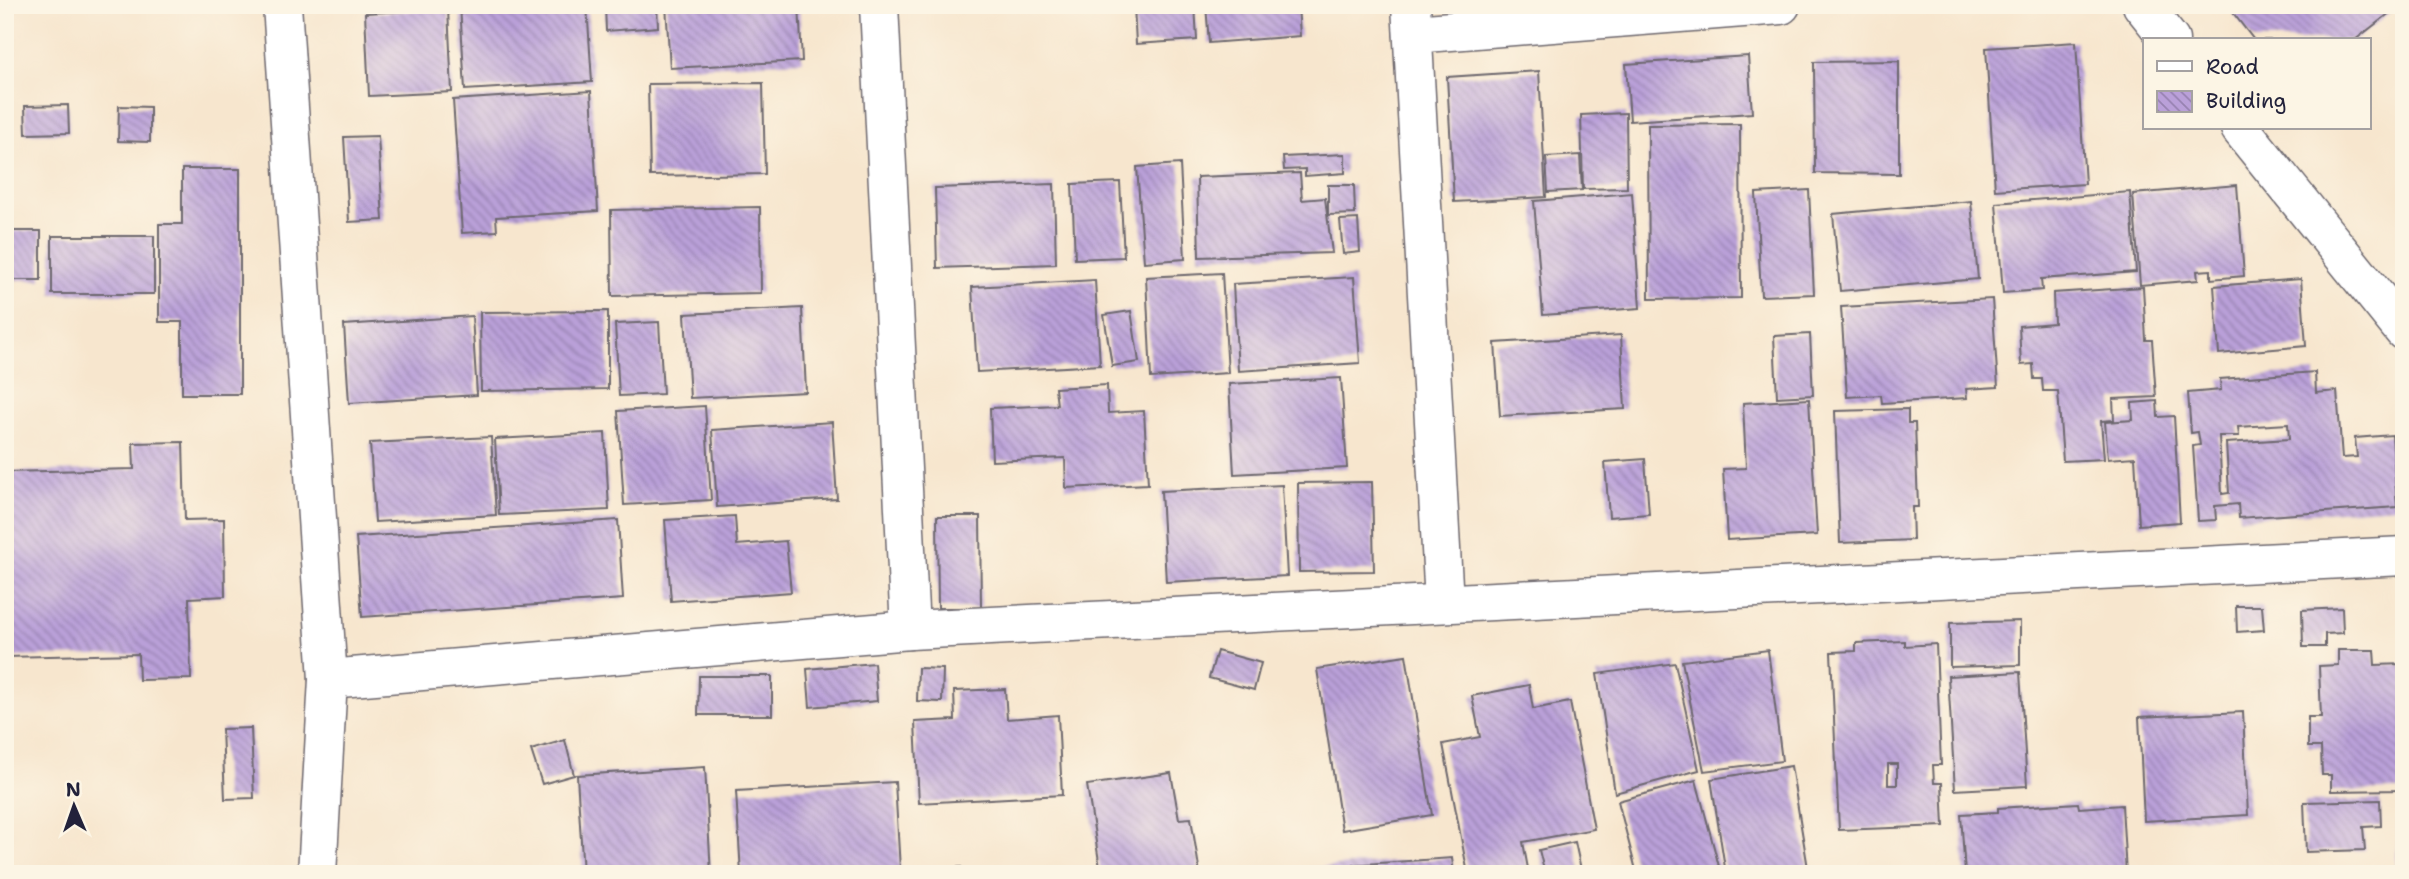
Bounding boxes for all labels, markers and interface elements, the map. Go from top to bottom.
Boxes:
legend [2143,38,2370,130]
text: Road [2206,53,2259,81]
text: Building [2206,87,2286,115]
north arrow [38,770,108,840]
text: N [65,777,81,802]

